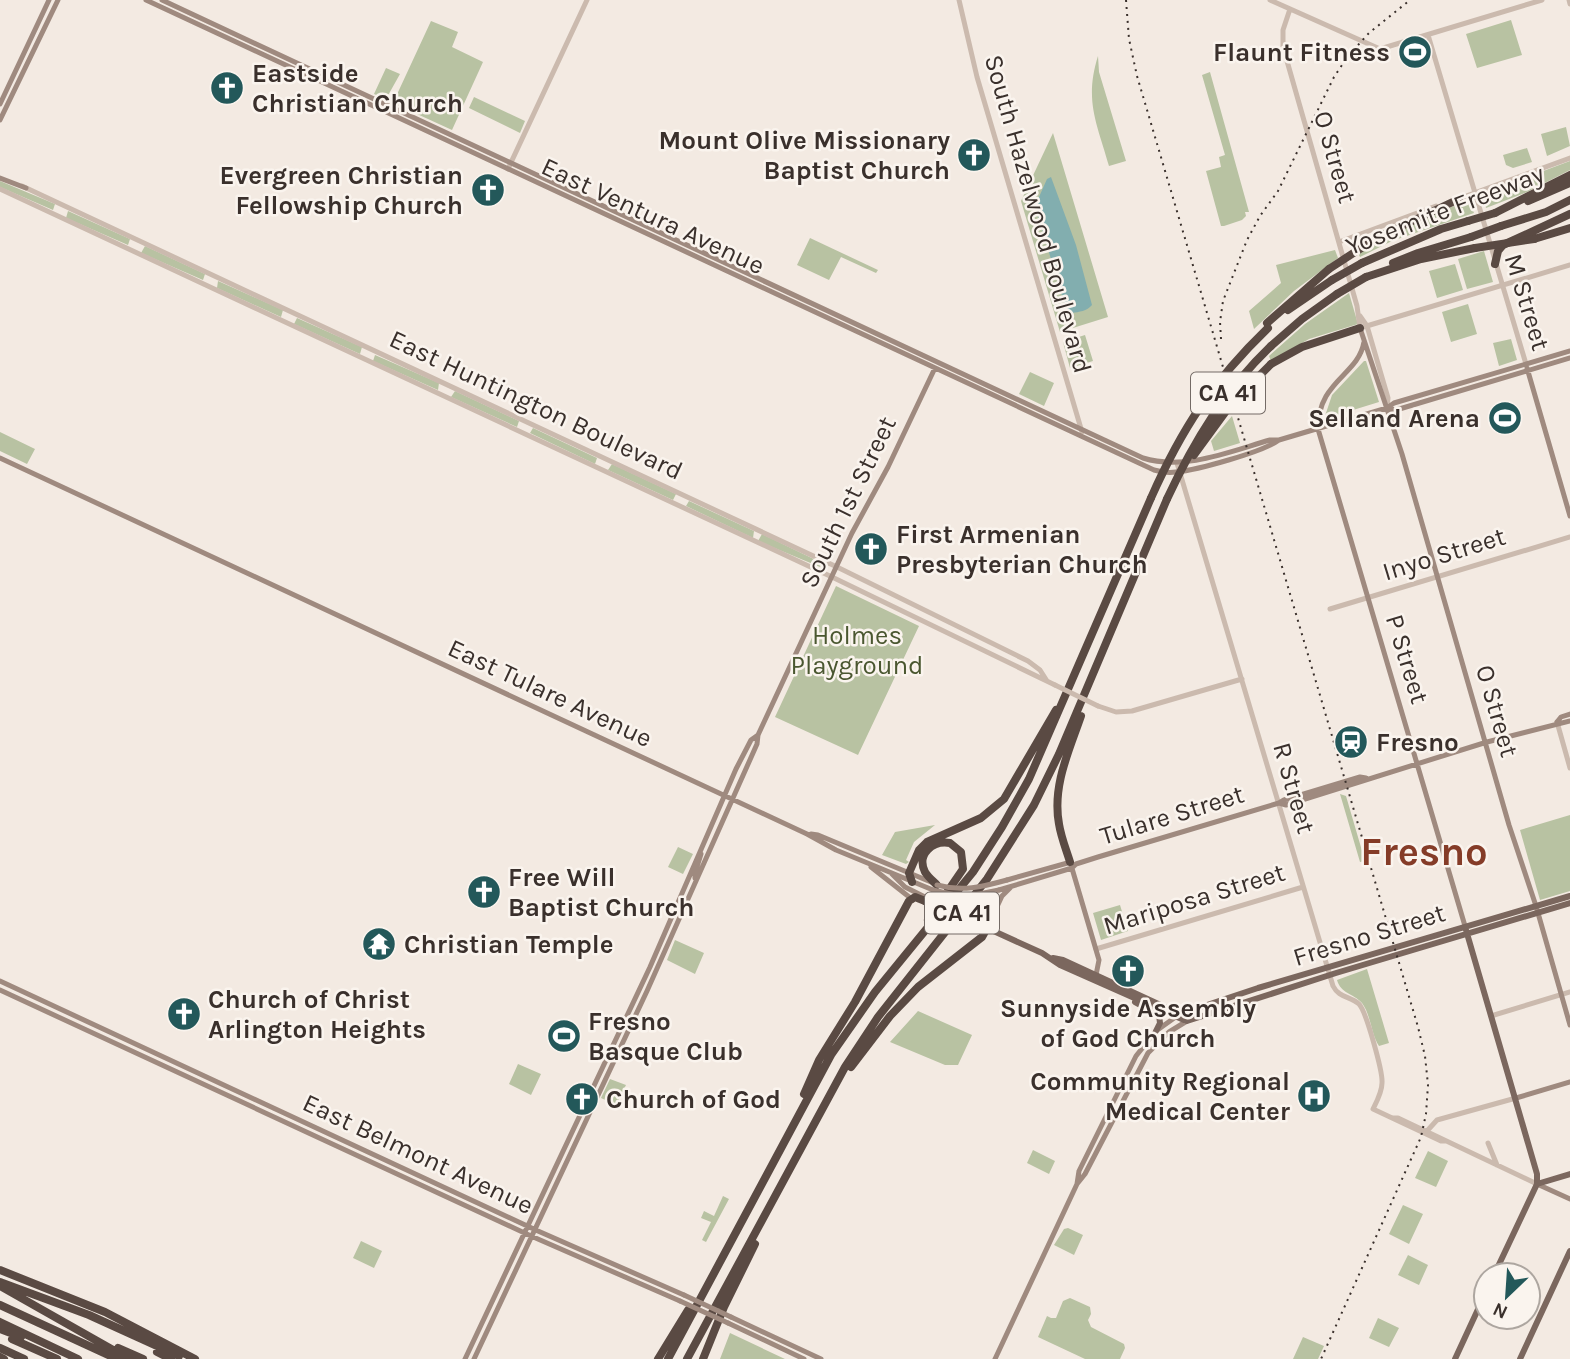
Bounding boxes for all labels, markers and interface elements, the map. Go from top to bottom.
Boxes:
sports icon: Flaunt Fitness [1396,33,1434,71]
place label: Flaunt Fitness [1213,37,1390,68]
street label: South Hazelwood Boulevard [978,51,1098,377]
place label: Eastside Christian Church [252,58,463,119]
church icon: Eastside Christian Church [208,69,246,107]
street label: O Street [1307,107,1363,207]
place label: Mount Olive Missionary Baptist Church [659,125,950,186]
church icon: Mount Olive Missionary Baptist Church [955,136,993,174]
street label: East Ventura Avenue [537,151,769,281]
street label: Yosemite Freeway [1341,158,1549,262]
place label: Evergreen Christian Fellowship Church [219,160,463,221]
church icon: Evergreen Christian Fellowship Church [469,171,507,209]
street label: M Street [1498,250,1556,354]
street label: East Huntington Boulevard [384,323,688,487]
road number: CA 41 [1191,372,1265,414]
sports icon: Selland Arena [1486,399,1524,437]
place label: Selland Arena [1308,403,1480,434]
street label: South 1st Street [793,411,903,593]
place label: First Armenian Presbyterian Church [896,519,1148,580]
street label: Inyo Street [1379,521,1509,587]
church icon: First Armenian Presbyterian Church [852,530,890,568]
street label: P Street [1379,611,1435,708]
park label: Holmes Playground [790,620,924,681]
street label: East Tulare Avenue [443,632,657,754]
street label: O Street [1469,661,1525,761]
station icon: Fresno [1332,723,1370,761]
place label: Fresno [1376,727,1459,758]
street label: R Street [1266,739,1322,837]
street label: Tulare Street [1096,778,1248,852]
district label: Fresno [1360,828,1488,875]
street label: Mariposa Street [1099,857,1289,941]
place label: Free Will Baptist Church [508,862,694,923]
church icon: Free Will Baptist Church [465,873,503,911]
road number: CA 41 [925,892,999,933]
street label: Fresno Street [1289,897,1449,973]
temple icon: Christian Temple [360,925,398,963]
place label: Christian Temple [404,929,614,960]
church icon: Sunnyside Assembly of God Church [1109,952,1147,990]
place label: Church of Christ Arlington Heights [208,984,426,1045]
place label: Sunnyside Assembly of God Church [1000,993,1256,1054]
church icon: Church of Christ Arlington Heights [165,995,203,1033]
place label: Fresno Basque Club [588,1006,743,1067]
sports icon: Fresno Basque Club [545,1017,583,1055]
place label: Community Regional Medical Center [1030,1066,1291,1127]
hospital icon: Community Regional Medical Center [1295,1077,1333,1115]
church icon: Church of God [563,1080,601,1118]
place label: Church of God [606,1084,781,1115]
street label: East Belmont Avenue [298,1087,538,1221]
north arrow [1472,1261,1542,1331]
text: N [1489,1298,1511,1323]

